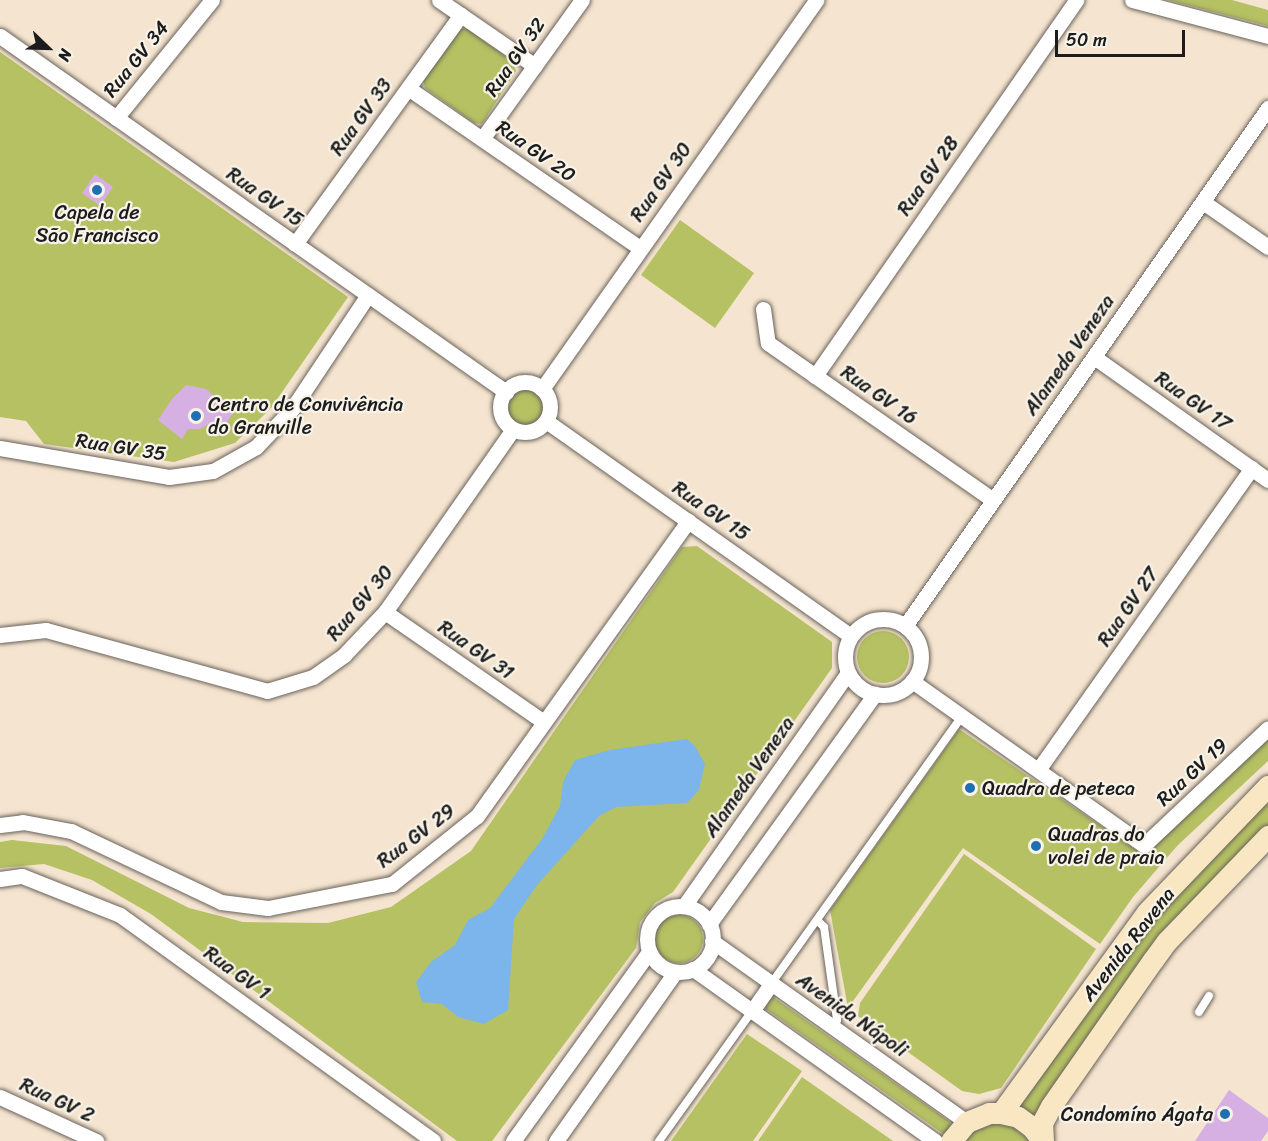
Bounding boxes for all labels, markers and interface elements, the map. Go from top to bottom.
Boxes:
street label: Rua GV 32 [479,13,551,101]
street label: Rua GV 34 [98,16,174,102]
north arrow [18,18,78,78]
scale bar [1058,18,1188,56]
text: 50 m [1066,24,1107,56]
text: N [50,44,81,66]
street label: Rua GV 33 [325,74,397,160]
street label: Rua GV 20 [492,115,580,187]
street label: Rua GV 28 [892,132,964,220]
street label: Rua GV 30 [625,138,697,226]
street label: Rua GV 15 [222,162,308,232]
marker: Capela de São Francisco [90,183,104,197]
place label: Capela de São Francisco [36,200,158,247]
street label: Alameda Veneza [1019,290,1119,420]
street label: Rua GV 16 [836,360,922,430]
street label: Rua GV 17 [1150,366,1236,436]
place label: Centro de Convivência do Granville [208,392,404,439]
marker: Centro de Convivência do Granville [189,409,203,423]
street label: Rua GV 35 [74,428,168,466]
street label: Rua GV 15 [668,476,754,546]
street label: Rua GV 30 [321,560,399,646]
street label: Rua GV 27 [1092,563,1164,651]
street label: Rua GV 31 [433,615,519,685]
street label: Alameda Veneza [699,712,799,842]
street label: Rua GV 19 [1151,733,1233,811]
place label: Quadra de peteca [982,776,1136,800]
marker: Quadra de peteca [963,781,977,795]
street label: Rua GV 29 [372,799,460,873]
place label: Quadras do volei de praia [1048,822,1165,869]
marker: Quadras do volei de praia [1029,839,1043,853]
street label: Avenida Ravena [1076,882,1180,1006]
street label: Rua GV 1 [199,941,275,1005]
street label: Avenida Nápoli [792,968,912,1062]
street label: Rua GV 2 [16,1072,98,1128]
place label: Condomíno Ágata [1060,1102,1213,1126]
marker: Condomíno Ágata [1218,1107,1232,1121]

